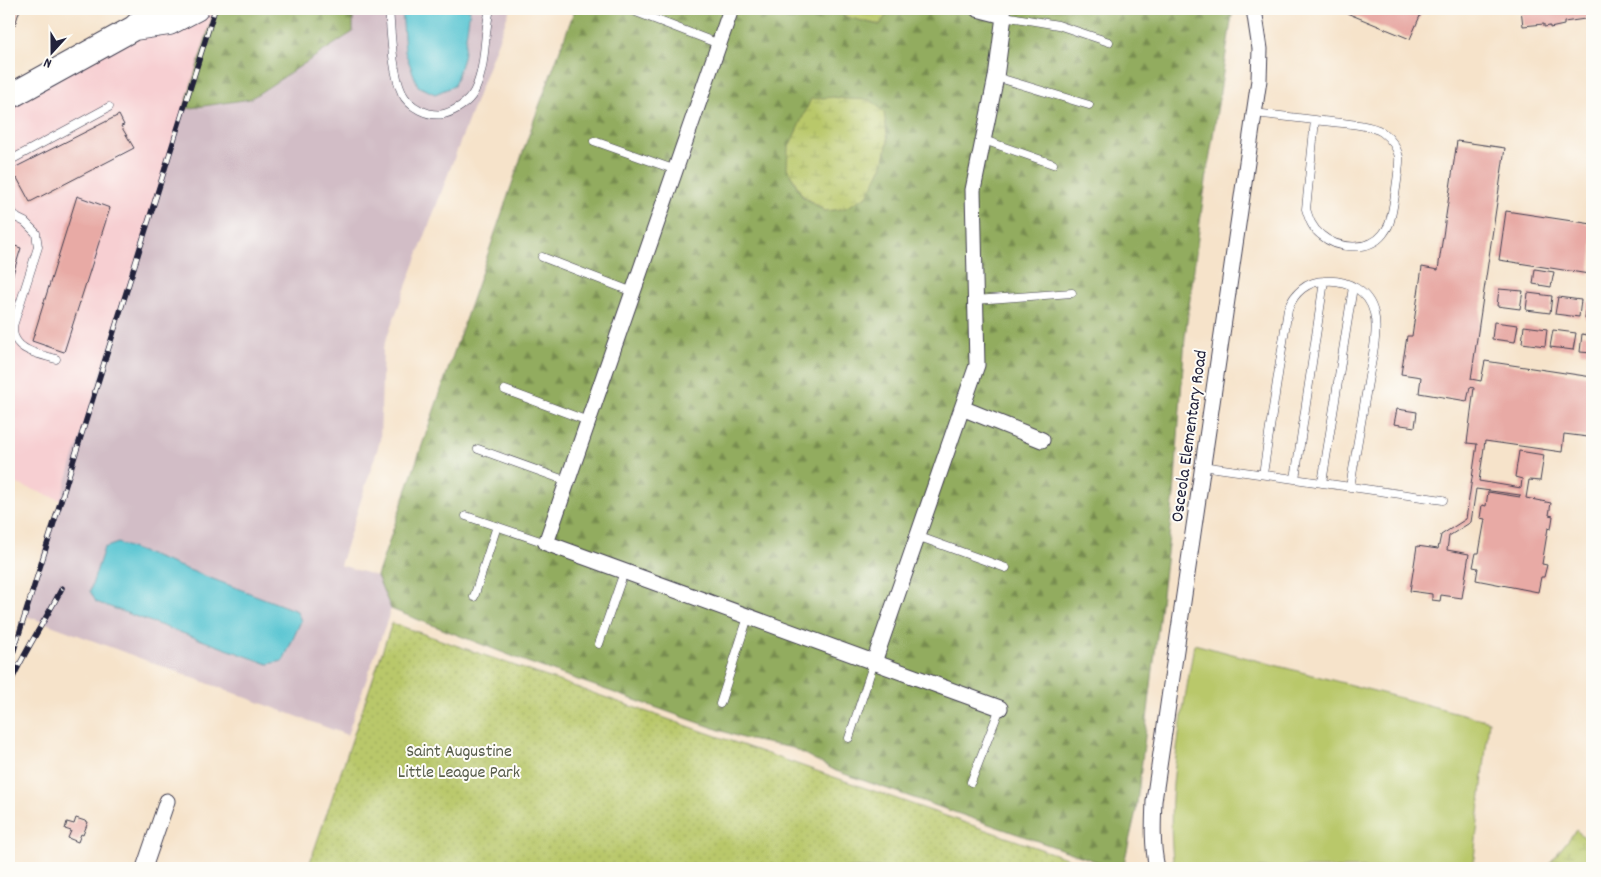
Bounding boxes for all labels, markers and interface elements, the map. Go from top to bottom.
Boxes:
north arrow [28,28,78,78]
text: N [41,52,55,73]
street label: Osceola Elementary Road [1166,349,1215,524]
park label: Saint Augustine Little League Park [398,740,520,786]

